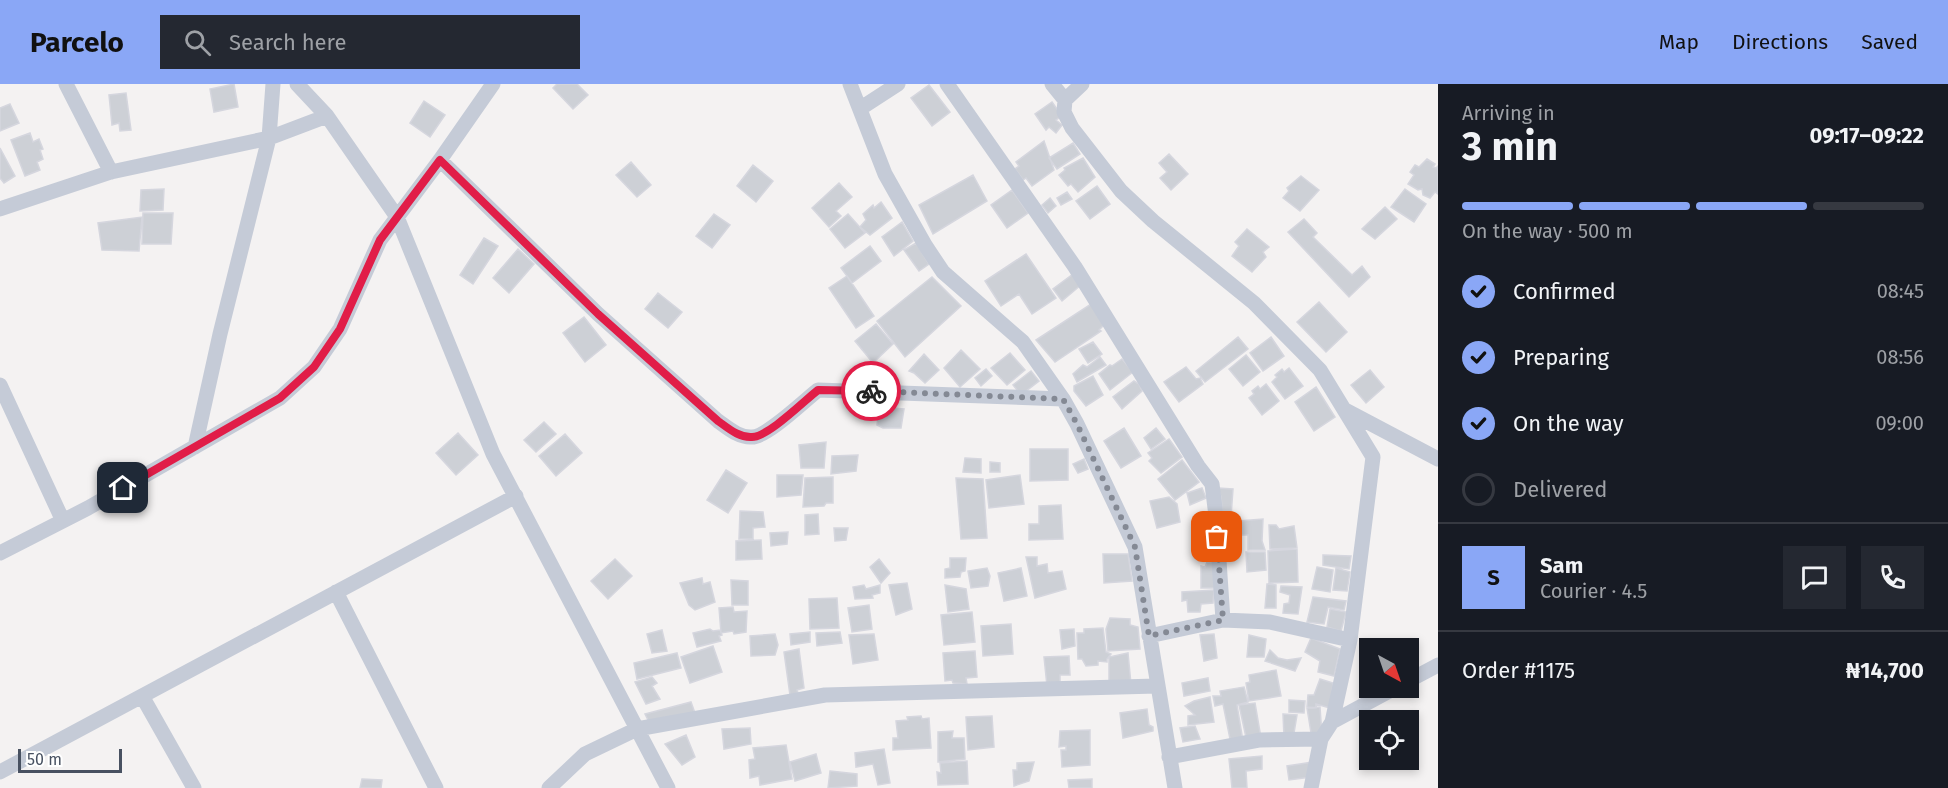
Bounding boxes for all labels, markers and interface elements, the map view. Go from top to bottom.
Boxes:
search box [160,15,580,69]
text: Parcelo [30,26,124,59]
icon: search [181,26,214,59]
text: Search here [229,29,346,56]
text: Map [1659,29,1699,55]
text: Directions [1732,29,1828,55]
text: Saved [1861,29,1918,55]
text: Arriving in [1462,101,1555,125]
text: 09:17–09:22 [1810,122,1924,149]
text: 3 min [1462,124,1558,170]
text: On the way · 500 m [1462,219,1633,243]
icon: check [1462,275,1495,308]
text: Confirmed [1513,278,1616,305]
text: 08:45 [1877,279,1924,303]
icon: check [1462,341,1495,374]
text: Preparing [1513,344,1609,371]
text: 08:56 [1876,345,1924,369]
courier [841,361,901,421]
icon: bike [855,375,888,408]
icon: check [1462,407,1495,440]
text: On the way [1513,410,1624,437]
text: 09:00 [1875,411,1924,435]
pin [97,462,148,513]
icon: home [106,471,139,504]
text: Delivered [1513,476,1608,503]
pin [1191,511,1242,562]
icon: bag [1200,520,1233,553]
button: chat [1783,546,1846,609]
button: phone [1861,546,1924,609]
text: Sam [1540,552,1583,579]
text: S [1487,564,1500,591]
text: Courier · 4.5 [1540,579,1647,603]
north arrow [1359,638,1419,698]
map controls [1359,638,1419,770]
text: Order #1175 [1462,657,1575,684]
text: ₦14,700 [1846,657,1924,684]
button: locate [1359,710,1419,770]
scale bar [18,746,122,774]
text: 50 m [27,750,62,769]

